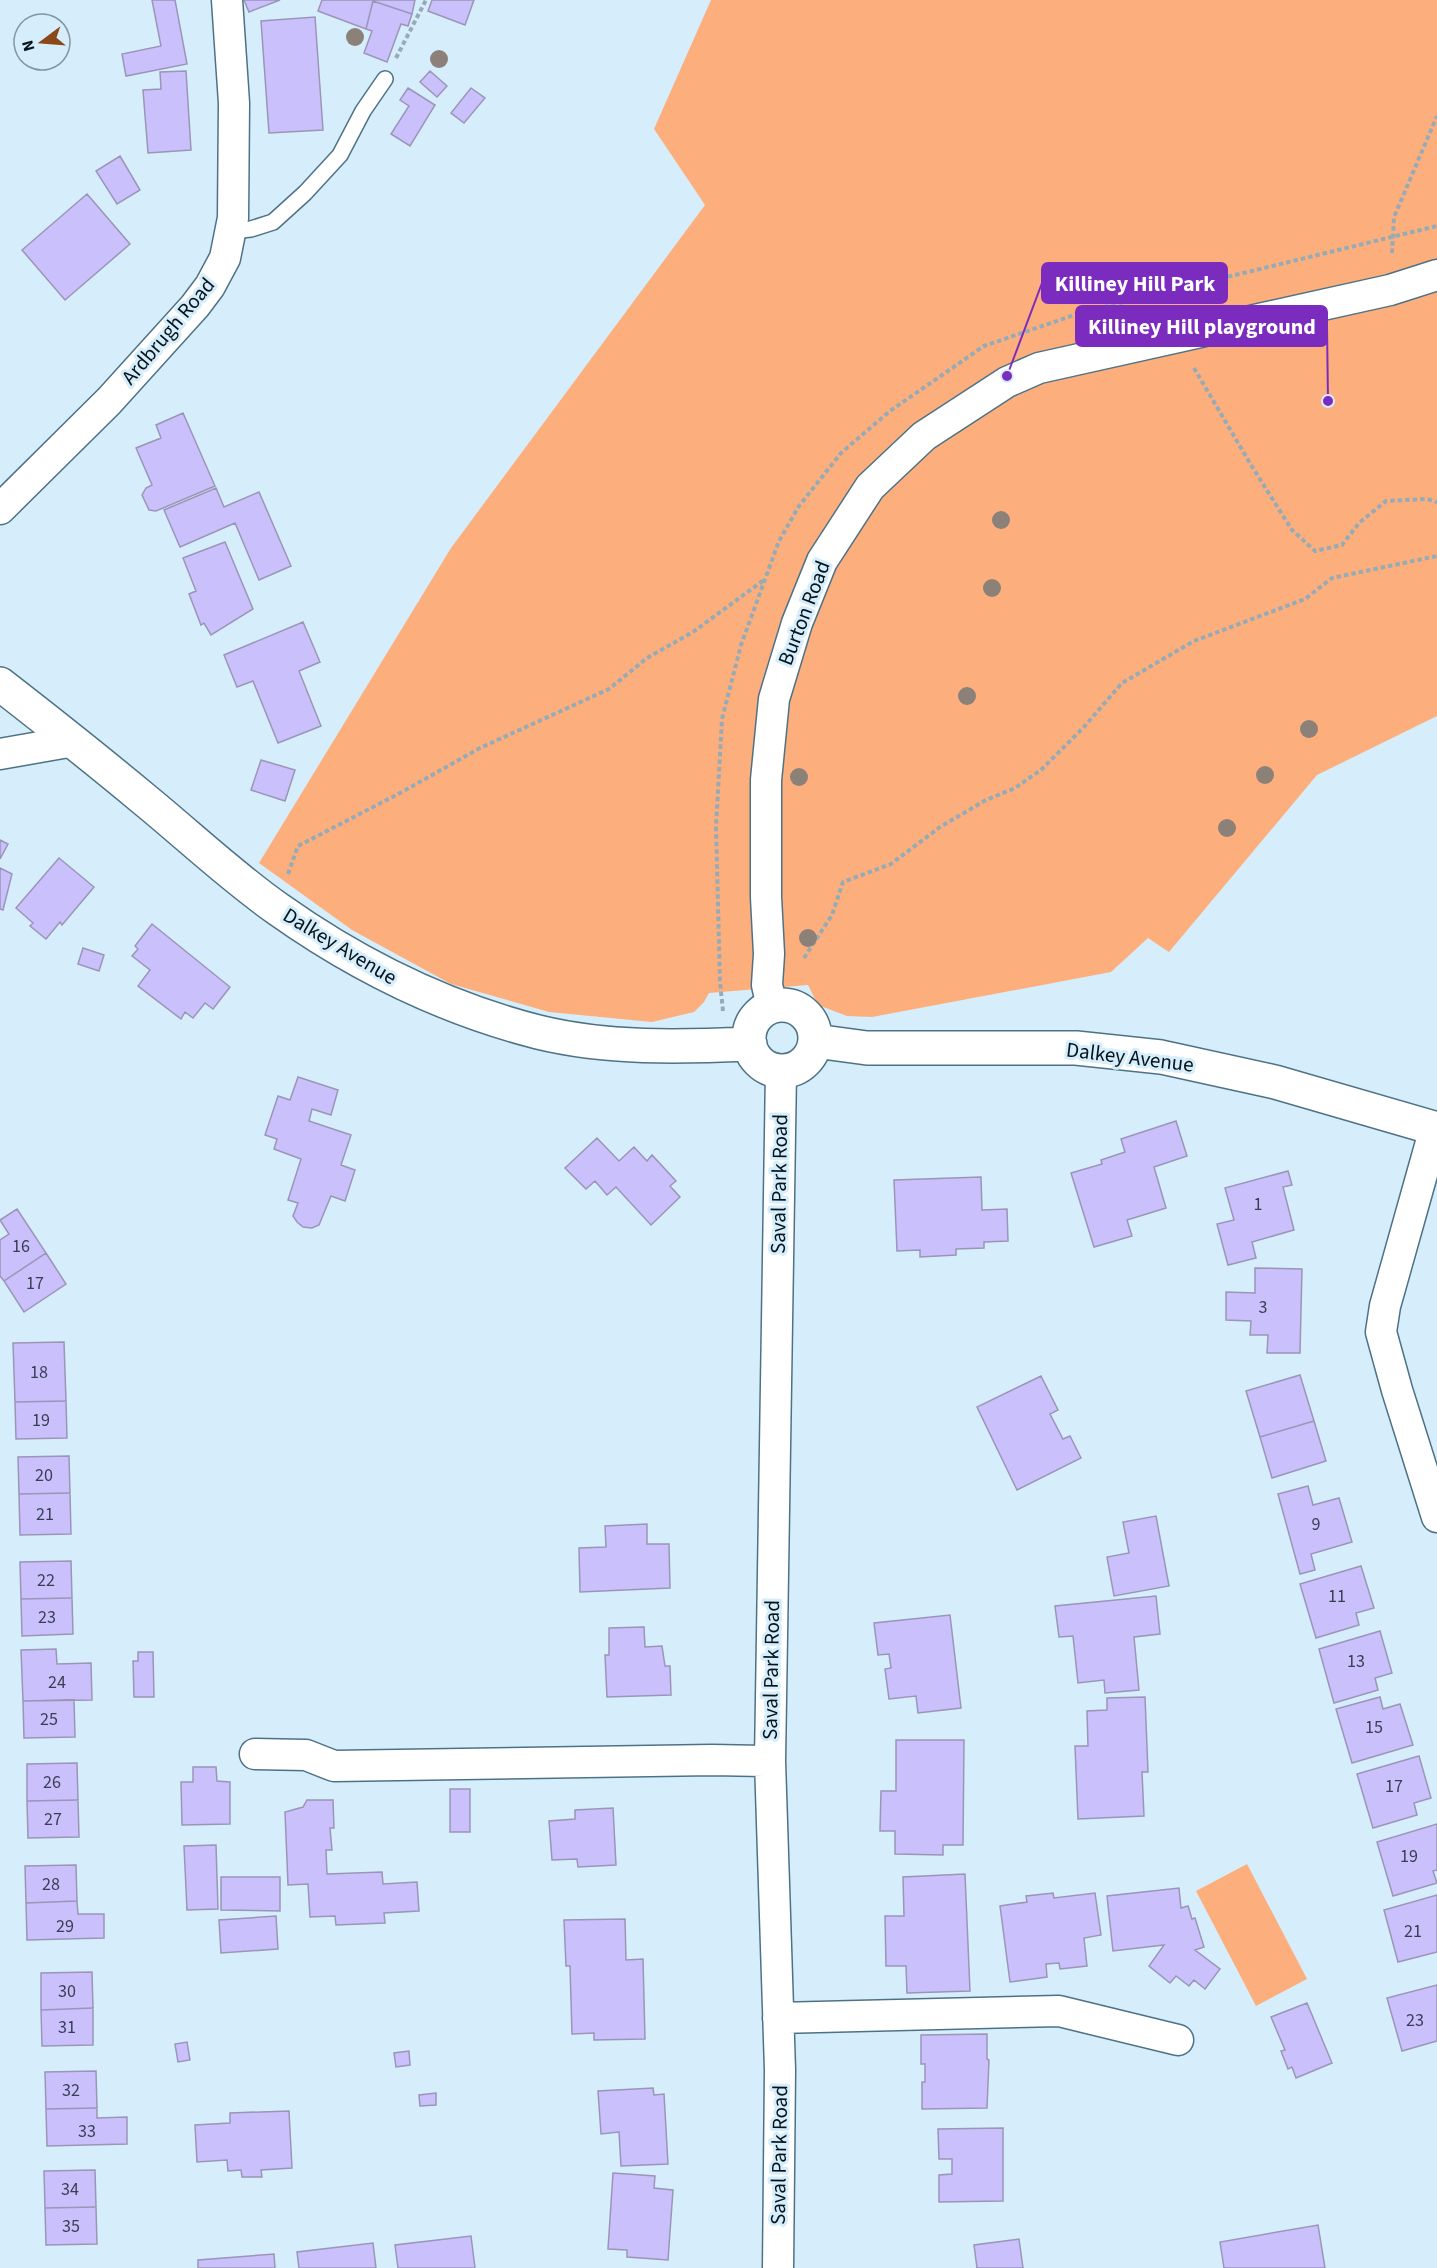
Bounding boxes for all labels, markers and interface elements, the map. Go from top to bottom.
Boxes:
north arrow [12,12,72,72]
text: N [17,38,41,54]
callout: Killiney Hill Park [1042,263,1227,303]
text: Killiney Hill Park [1055,268,1215,300]
street label: Ardbrugh Road [114,271,222,391]
callout: Killiney Hill playground [1076,306,1327,346]
text: Killiney Hill playground [1088,311,1316,343]
street label: Burton Road [770,556,838,670]
street label: Dalkey Avenue [277,900,403,992]
street label: Dalkey Avenue [1065,1034,1195,1080]
street label: Saval Park Road [763,1114,795,1254]
house number: 1 [1254,1192,1262,1217]
house number: 16 [12,1234,30,1259]
house number: 17 [26,1271,44,1296]
house number: 3 [1259,1295,1268,1320]
house number: 18 [30,1360,48,1385]
house number: 19 [32,1408,50,1433]
house number: 20 [35,1463,53,1488]
house number: 21 [36,1502,54,1527]
house number: 9 [1312,1512,1321,1537]
house number: 22 [37,1568,55,1593]
house number: 11 [1328,1584,1346,1609]
street label: Saval Park Road [755,1600,787,1740]
house number: 23 [38,1605,56,1630]
house number: 13 [1347,1649,1365,1674]
house number: 24 [48,1670,66,1695]
house number: 25 [40,1707,58,1732]
house number: 15 [1365,1715,1383,1740]
house number: 26 [43,1770,61,1795]
house number: 17 [1385,1774,1403,1799]
house number: 27 [44,1807,62,1832]
house number: 19 [1400,1844,1418,1869]
house number: 28 [42,1872,60,1897]
house number: 29 [56,1914,74,1939]
house number: 21 [1404,1919,1422,1944]
house number: 30 [58,1979,76,2004]
house number: 23 [1406,2008,1424,2033]
house number: 31 [58,2015,76,2040]
house number: 32 [62,2078,80,2103]
street label: Saval Park Road [763,2085,795,2225]
house number: 33 [78,2119,96,2144]
house number: 34 [61,2177,79,2202]
house number: 35 [62,2214,80,2239]

